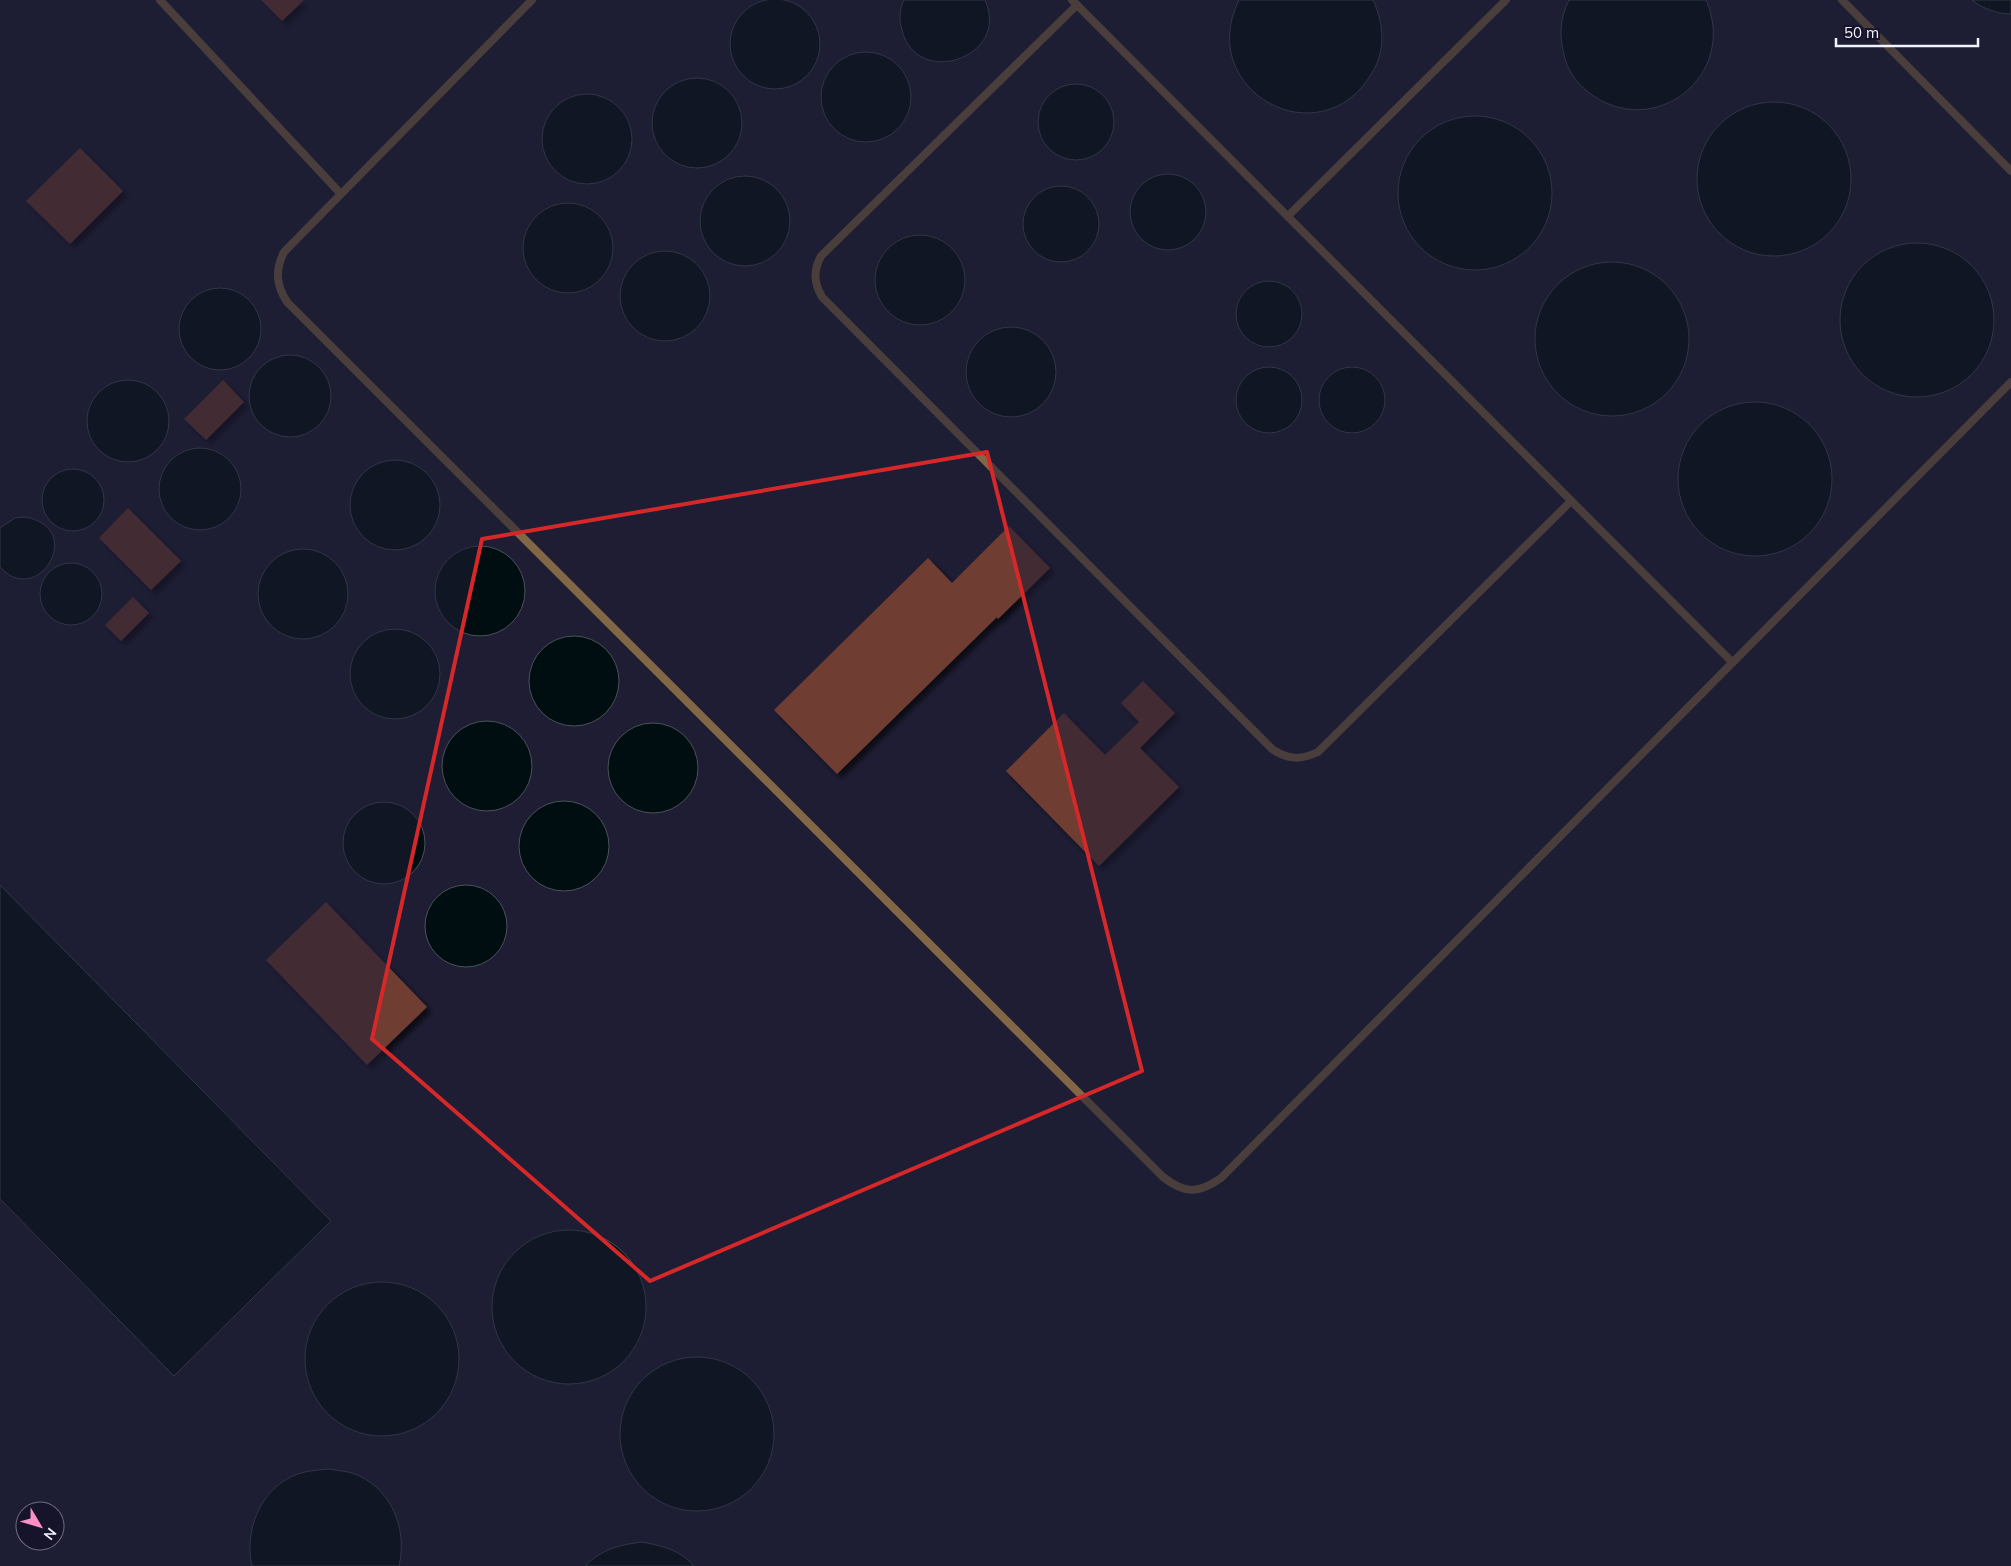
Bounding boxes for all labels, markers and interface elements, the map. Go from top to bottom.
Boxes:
scale bar [1836,15,1978,47]
text: 50 m [1844,23,1879,42]
north arrow [15,1501,65,1551]
text: N [40,1524,61,1544]

